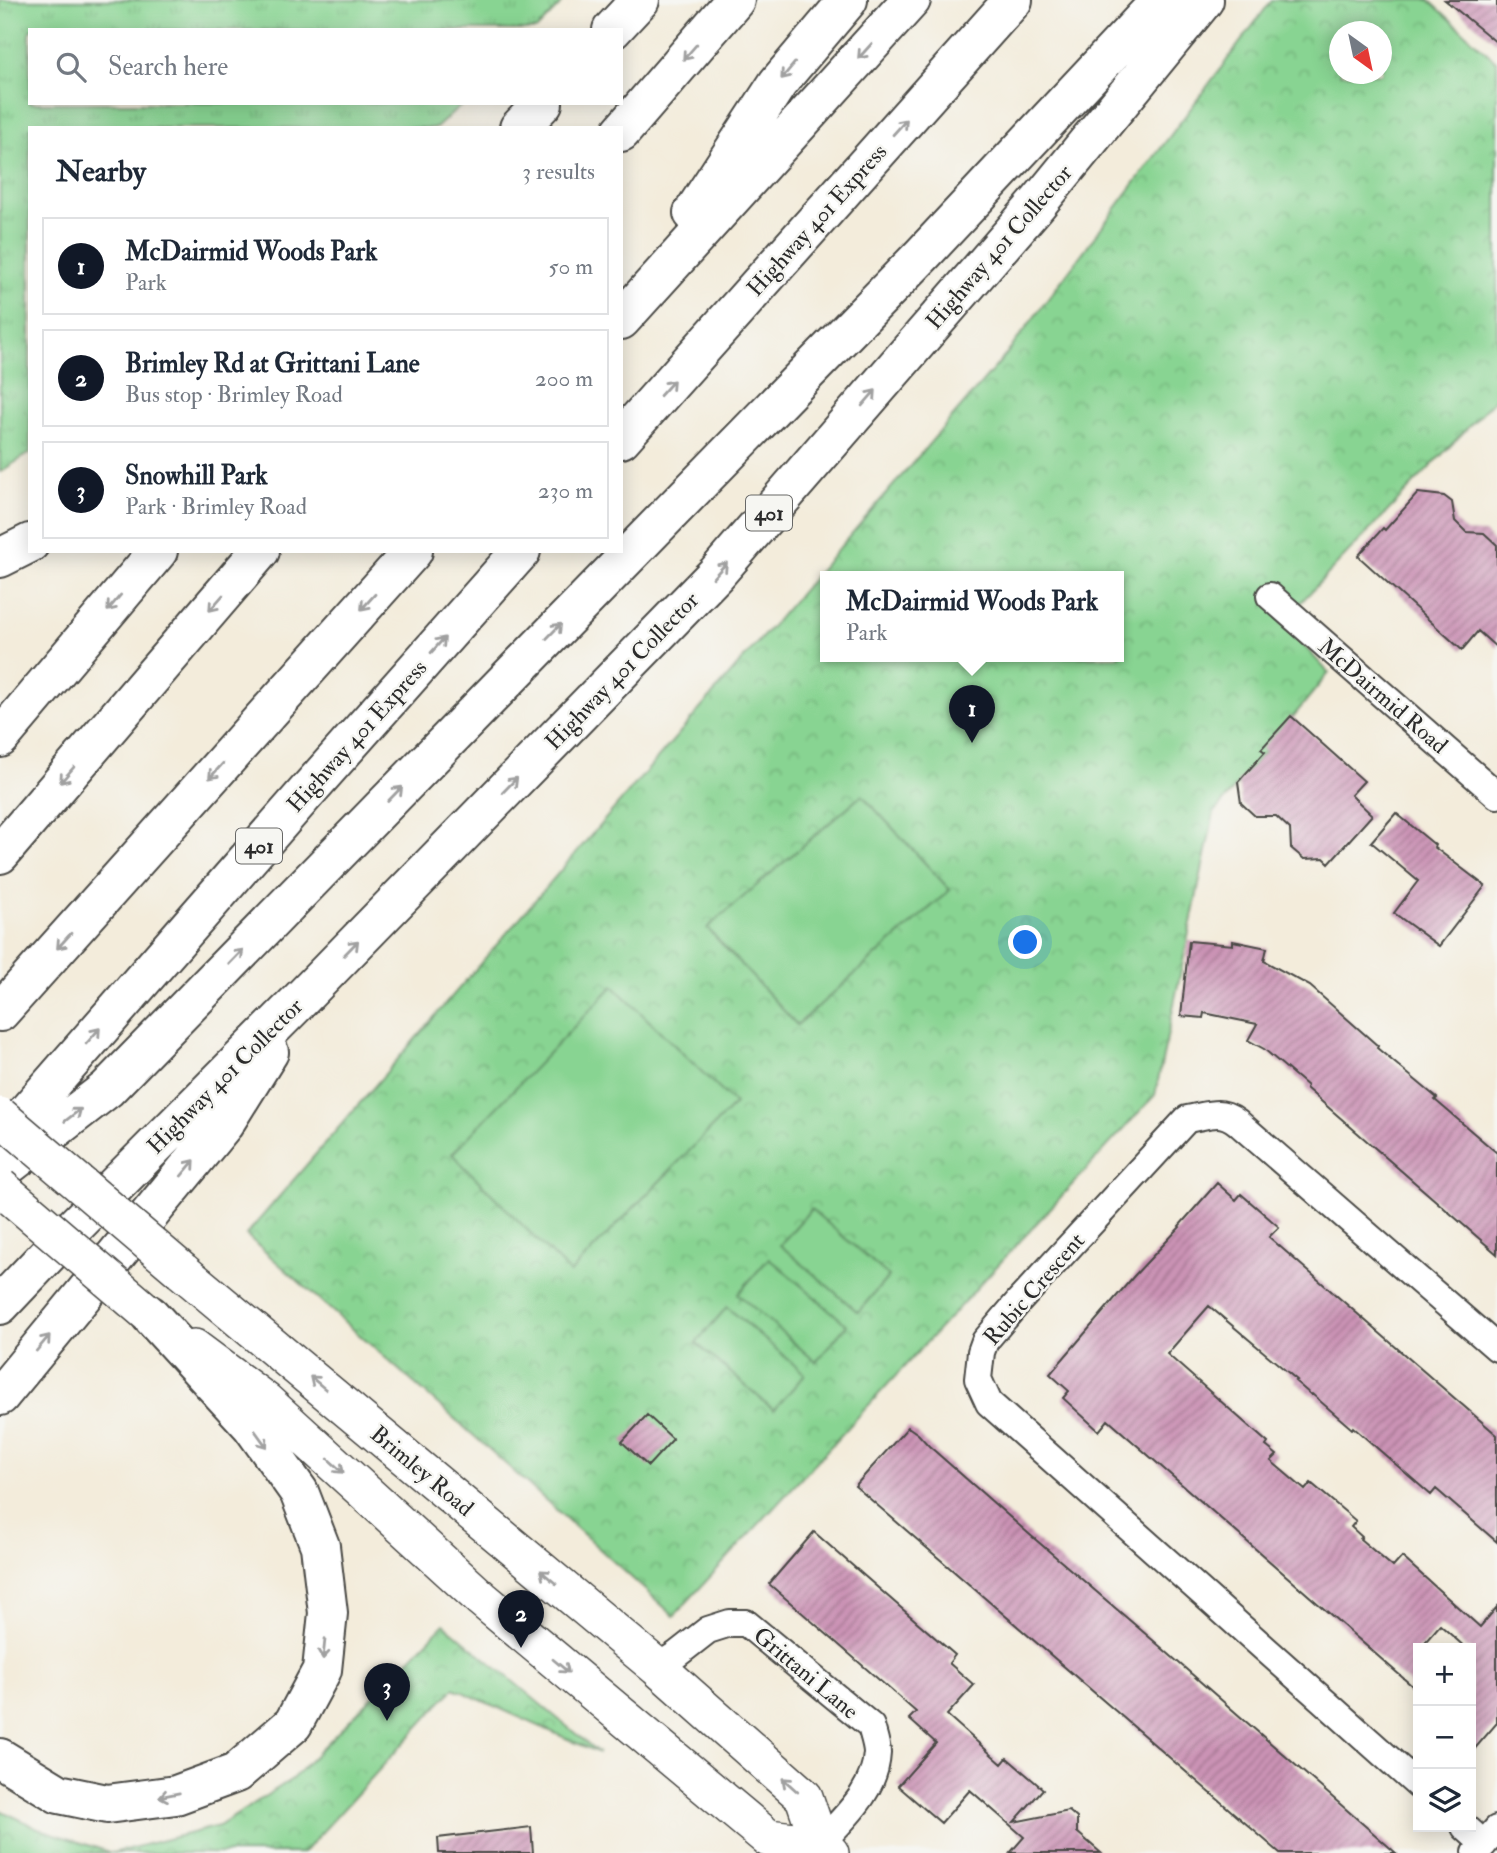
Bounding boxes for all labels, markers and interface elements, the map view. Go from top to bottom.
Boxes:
north arrow [1329,21,1392,84]
search box [28,28,623,105]
one-way arrow [682,42,698,60]
one-way arrow [857,42,874,59]
icon: search [52,48,90,86]
text: Search here [108,51,228,83]
one-way arrow [780,61,796,79]
one-way arrow [892,118,908,136]
street label: Highway 401 Express [741,138,894,303]
text: Nearby [56,153,146,190]
text: 3 results [522,157,595,186]
street label: Highway 401 Collector [920,158,1079,335]
text: McDairmid Woods Park [125,236,377,268]
text: 1 [77,252,85,281]
text: 50 m [549,252,593,281]
text: Park [125,268,167,297]
text: Brimley Rd at Grittani Lane [125,348,420,380]
text: 2 [75,364,87,393]
text: 200 m [535,364,593,393]
text: Bus stop · Brimley Road [125,380,343,409]
one-way arrow [659,380,675,398]
one-way arrow [861,389,877,407]
text: Snowhill Park [125,460,268,492]
text: 3 [77,476,85,505]
text: 230 m [538,476,593,505]
text: Park · Brimley Road [125,492,307,521]
road number: 401 [746,496,792,530]
one-way arrow [711,562,728,579]
popup [820,571,1124,662]
street label: Highway 401 Collector [539,585,705,756]
text: McDairmid Woods Park [846,586,1098,618]
one-way arrow [360,593,376,611]
one-way arrow [106,594,122,612]
one-way arrow [208,594,224,612]
text: Park [846,618,888,647]
one-way arrow [546,623,563,640]
street label: McDairmid Road [1312,632,1454,760]
one-way arrow [430,636,446,654]
street label: Highway 401 Express [281,654,434,819]
pin: 1 [949,685,995,743]
one-way arrow [208,762,224,780]
one-way arrow [60,766,75,784]
one-way arrow [501,777,518,794]
one-way arrow [387,786,404,803]
road number: 401 [236,828,282,864]
your location [1008,925,1042,959]
one-way arrow [56,931,72,949]
one-way arrow [342,940,359,957]
one-way arrow [228,948,245,965]
street label: Highway 401 Collector [141,992,309,1160]
one-way arrow [85,1027,101,1045]
one-way arrow [64,1107,82,1122]
one-way arrow [180,1159,196,1177]
street label: Rubic Crescent [977,1227,1091,1351]
one-way arrow [36,1335,51,1353]
one-way arrow [309,1375,327,1391]
street label: Brimley Road [364,1419,480,1523]
one-way arrow [254,1429,268,1448]
one-way arrow [327,1458,345,1474]
one-way arrow [540,1569,558,1585]
pin: 2 [498,1590,544,1648]
street label: Grittani Lane [747,1621,865,1726]
one-way arrow [317,1638,330,1660]
map controls [1413,1643,1476,1832]
button: + [1413,1643,1476,1706]
one-way arrow [552,1658,570,1674]
pin: 3 [364,1663,410,1721]
button: − [1413,1706,1476,1769]
button: layers [1413,1769,1476,1832]
one-way arrow [781,1777,799,1793]
one-way arrow [158,1789,181,1803]

